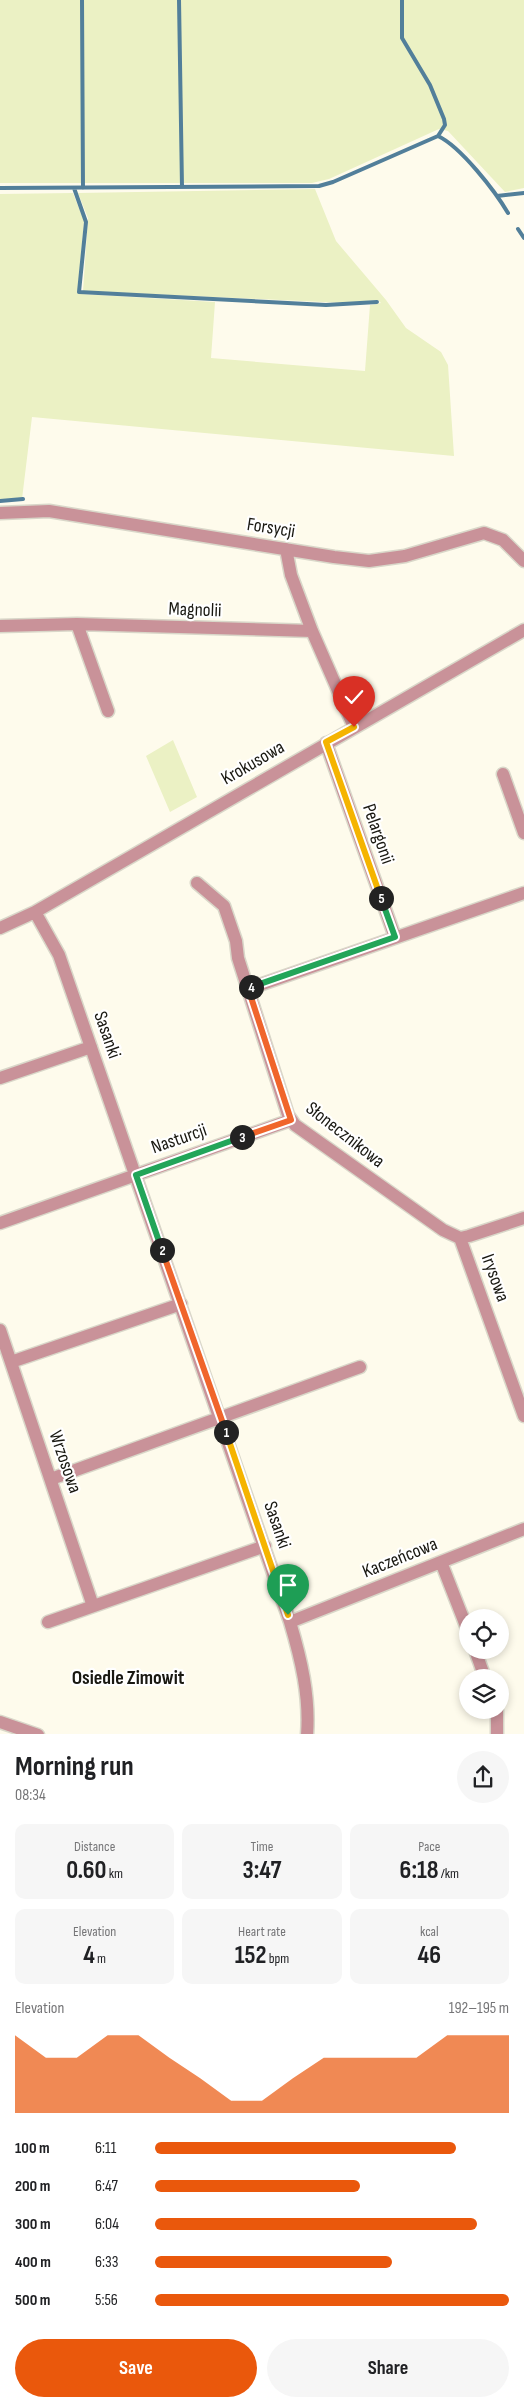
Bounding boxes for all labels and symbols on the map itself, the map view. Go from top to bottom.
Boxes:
street label: Forsycji [245,513,297,543]
street label: Magnolii [168,598,222,622]
pin [333,676,375,727]
street label: Krokusowa [217,736,289,790]
street label: Pelargonii [357,801,399,867]
pin: 5 [368,886,394,910]
pin: 4 [238,974,264,1000]
street label: Sasanki [88,1008,126,1062]
street label: Słonecznikowa [301,1097,389,1173]
street label: Nasturcji [148,1119,210,1159]
pin: 3 [230,1124,254,1150]
pin: 2 [150,1238,174,1262]
street label: Irysowa [476,1251,514,1305]
pin: 1 [214,1420,238,1444]
street label: Wrzosowa [44,1428,86,1496]
street label: Sasanki [258,1498,296,1552]
street label: Kaczeńcowa [359,1533,441,1583]
pin [267,1564,309,1615]
district label: Osiedle Zimowit [72,1666,185,1690]

